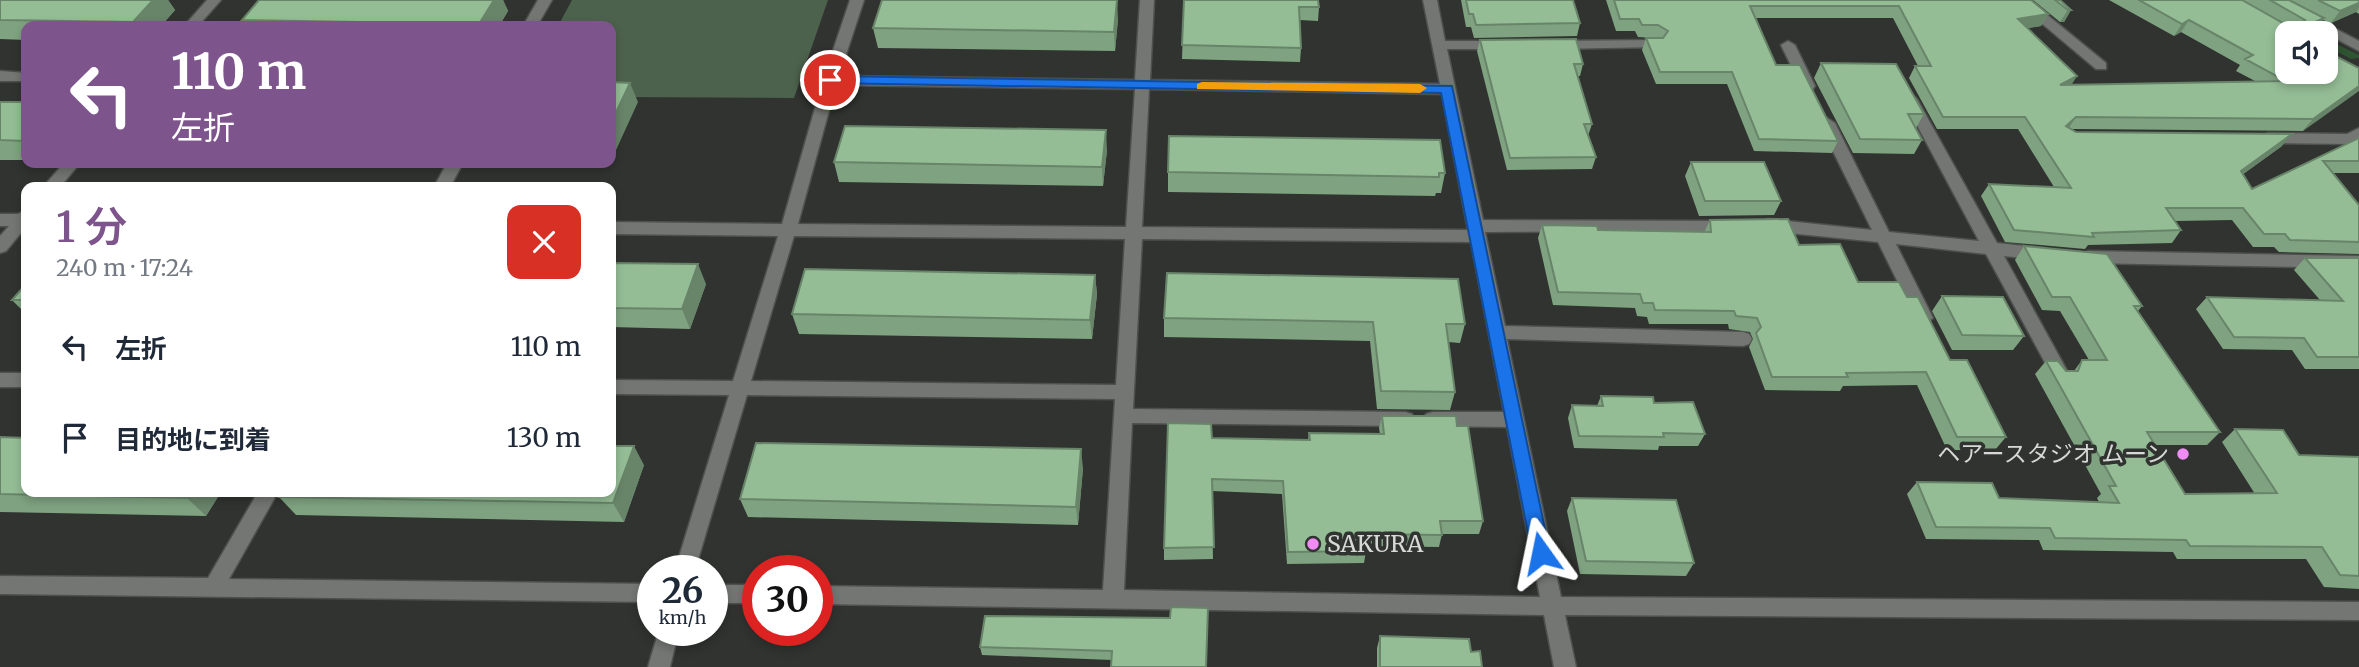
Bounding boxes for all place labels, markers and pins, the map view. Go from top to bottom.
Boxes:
pin [800,50,860,110]
place label: ヘアースタジオ ムーン [1937,439,2169,468]
marker: ヘアースタジオ ムーン [2175,446,2191,462]
place label: SAKURA [1327,529,1424,558]
marker: SAKURA [1305,536,1321,552]

